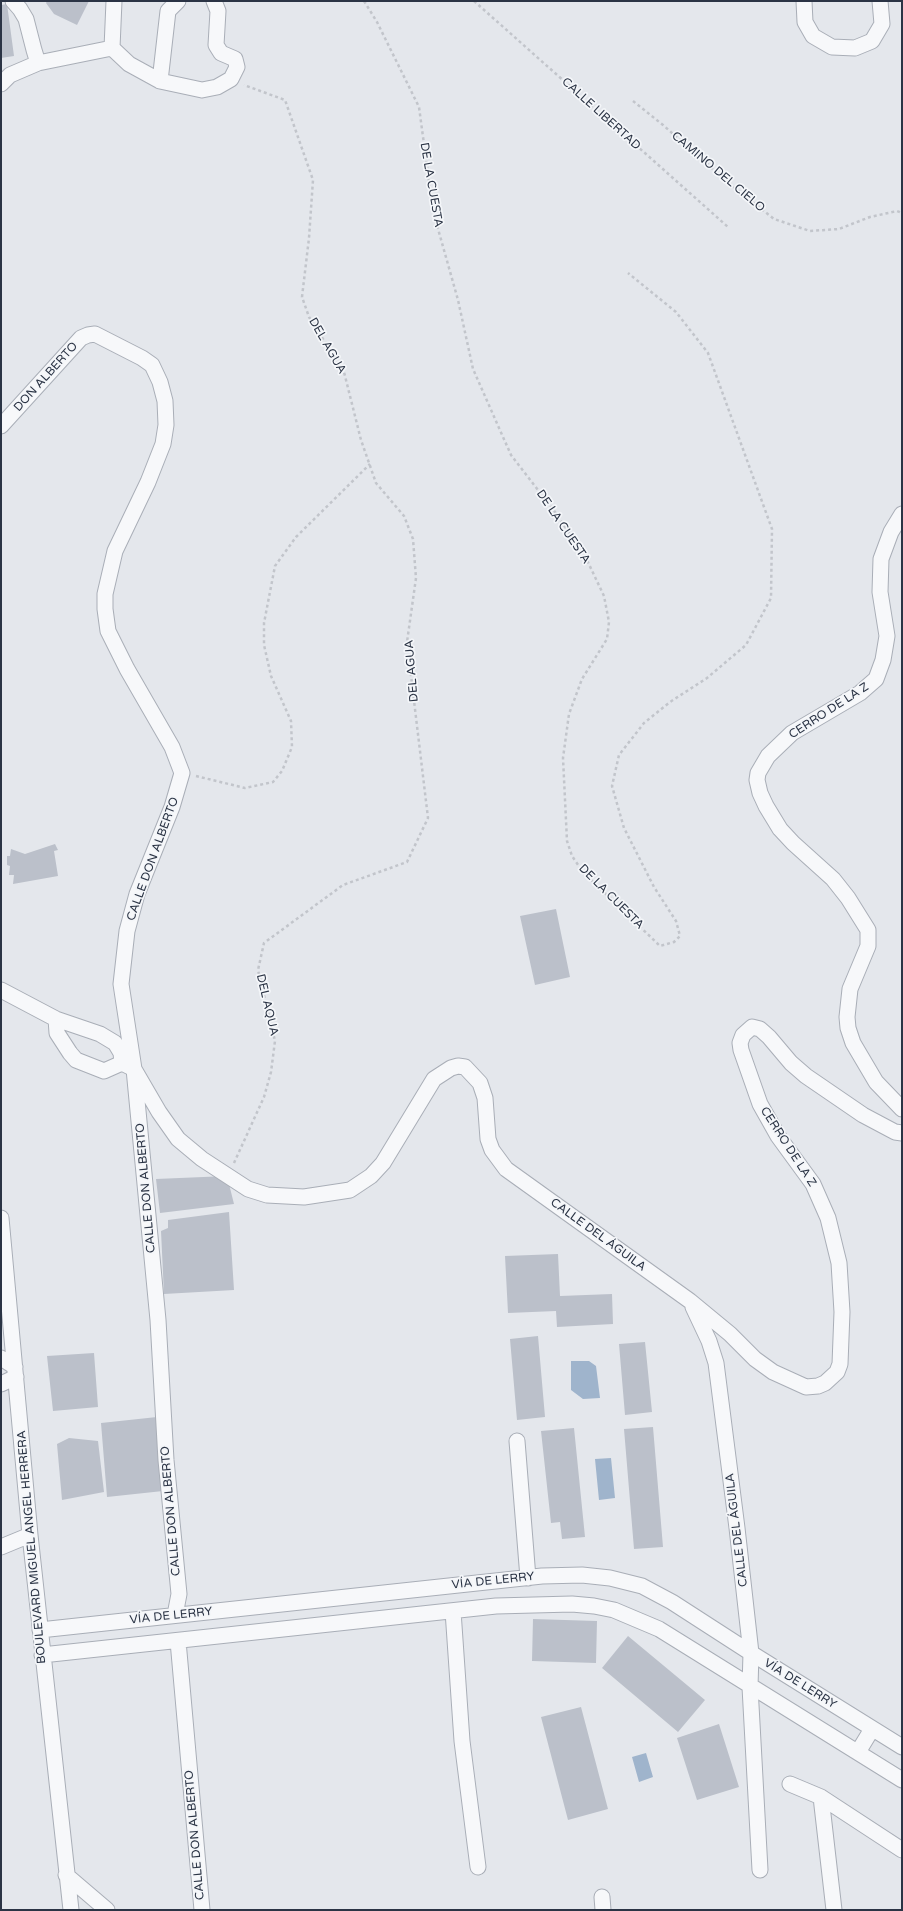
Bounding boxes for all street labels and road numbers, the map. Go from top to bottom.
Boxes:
street label: CALLE LIBERTAD [559,75,643,153]
street label: CAMINO DEL CIELO [668,129,768,215]
street label: DE LA CUESTA [416,141,446,229]
street label: DEL AGUA [305,315,349,377]
street label: DON ALBERTO [11,339,81,415]
street label: DE LA CUESTA [533,487,593,567]
street label: DEL AGUA [402,639,422,703]
street label: CERRO DE LA Z [786,680,872,742]
street label: CALLE DON ALBERTO [124,795,182,923]
street label: DE LA CUESTA [575,861,647,933]
street label: DEL AQUA [253,973,281,1037]
street label: CERRO DE LA Z [757,1104,819,1190]
street label: CALLE DON ALBERTO [133,1122,159,1254]
street label: CALLE DEL ÁGUILA [547,1195,649,1275]
street label: BOULEVARD MIGUEL ANGEL HERRERA [15,1430,49,1664]
street label: CALLE DON ALBERTO [158,1445,184,1577]
street label: CALLE DEL ÁGUILA [723,1472,751,1588]
street label: VÍA DE LERRY [451,1570,535,1592]
street label: VÍA DE LERRY [129,1605,213,1627]
street label: VÍA DE LERRY [761,1656,839,1712]
street label: CALLE DON ALBERTO [182,1769,208,1901]

